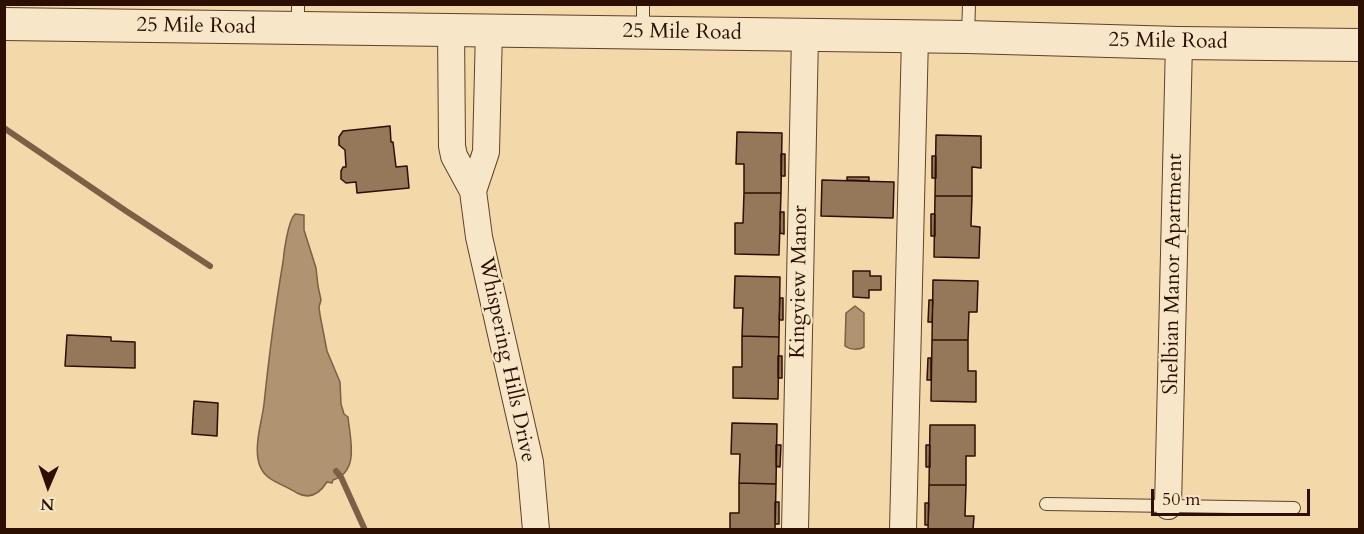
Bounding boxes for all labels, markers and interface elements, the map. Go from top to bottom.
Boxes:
street label: 25 Mile Road [136,13,256,41]
street label: 25 Mile Road [622,19,742,47]
street label: 25 Mile Road [1108,28,1228,56]
street label: Shelbian Manor Apartment [1159,153,1189,395]
street label: Kingview Manor [786,205,814,359]
street label: Whispering Hills Drive [472,255,540,465]
north arrow [18,456,78,516]
scale bar [1154,477,1313,515]
text: 50 m [1162,487,1201,512]
text: N [40,493,55,515]

